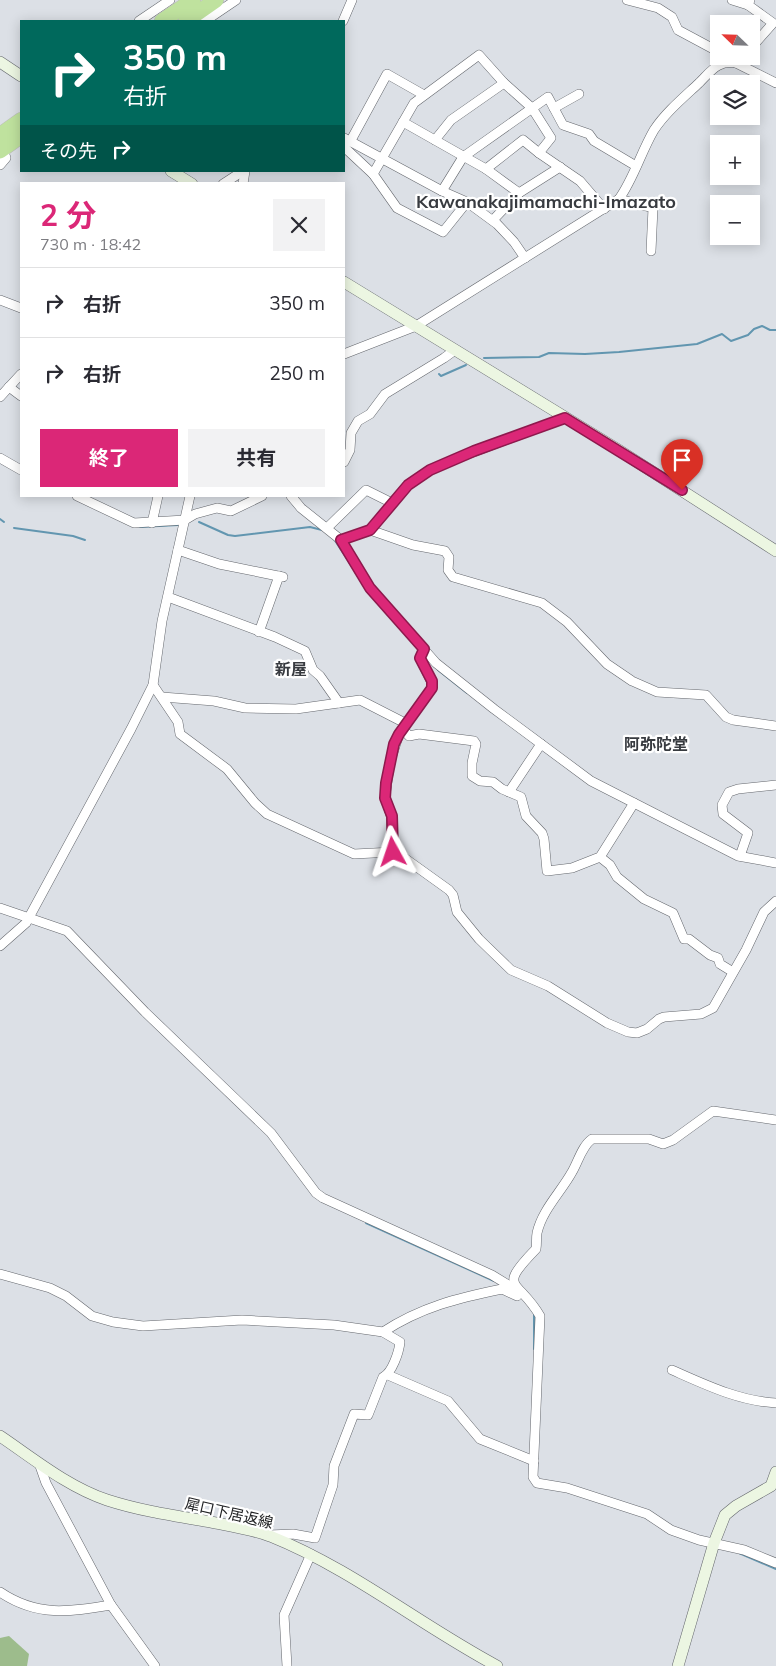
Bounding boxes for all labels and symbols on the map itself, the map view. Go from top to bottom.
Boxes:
north arrow [710,15,760,65]
district label: Kawanakajimamachi-Imazato [416,190,676,213]
pin [661,439,703,490]
district label: 新屋 [275,659,307,679]
district label: 阿弥陀堂 [624,734,688,754]
position arrow [366,825,418,877]
street label: 犀口下居返線 [183,1494,275,1532]

